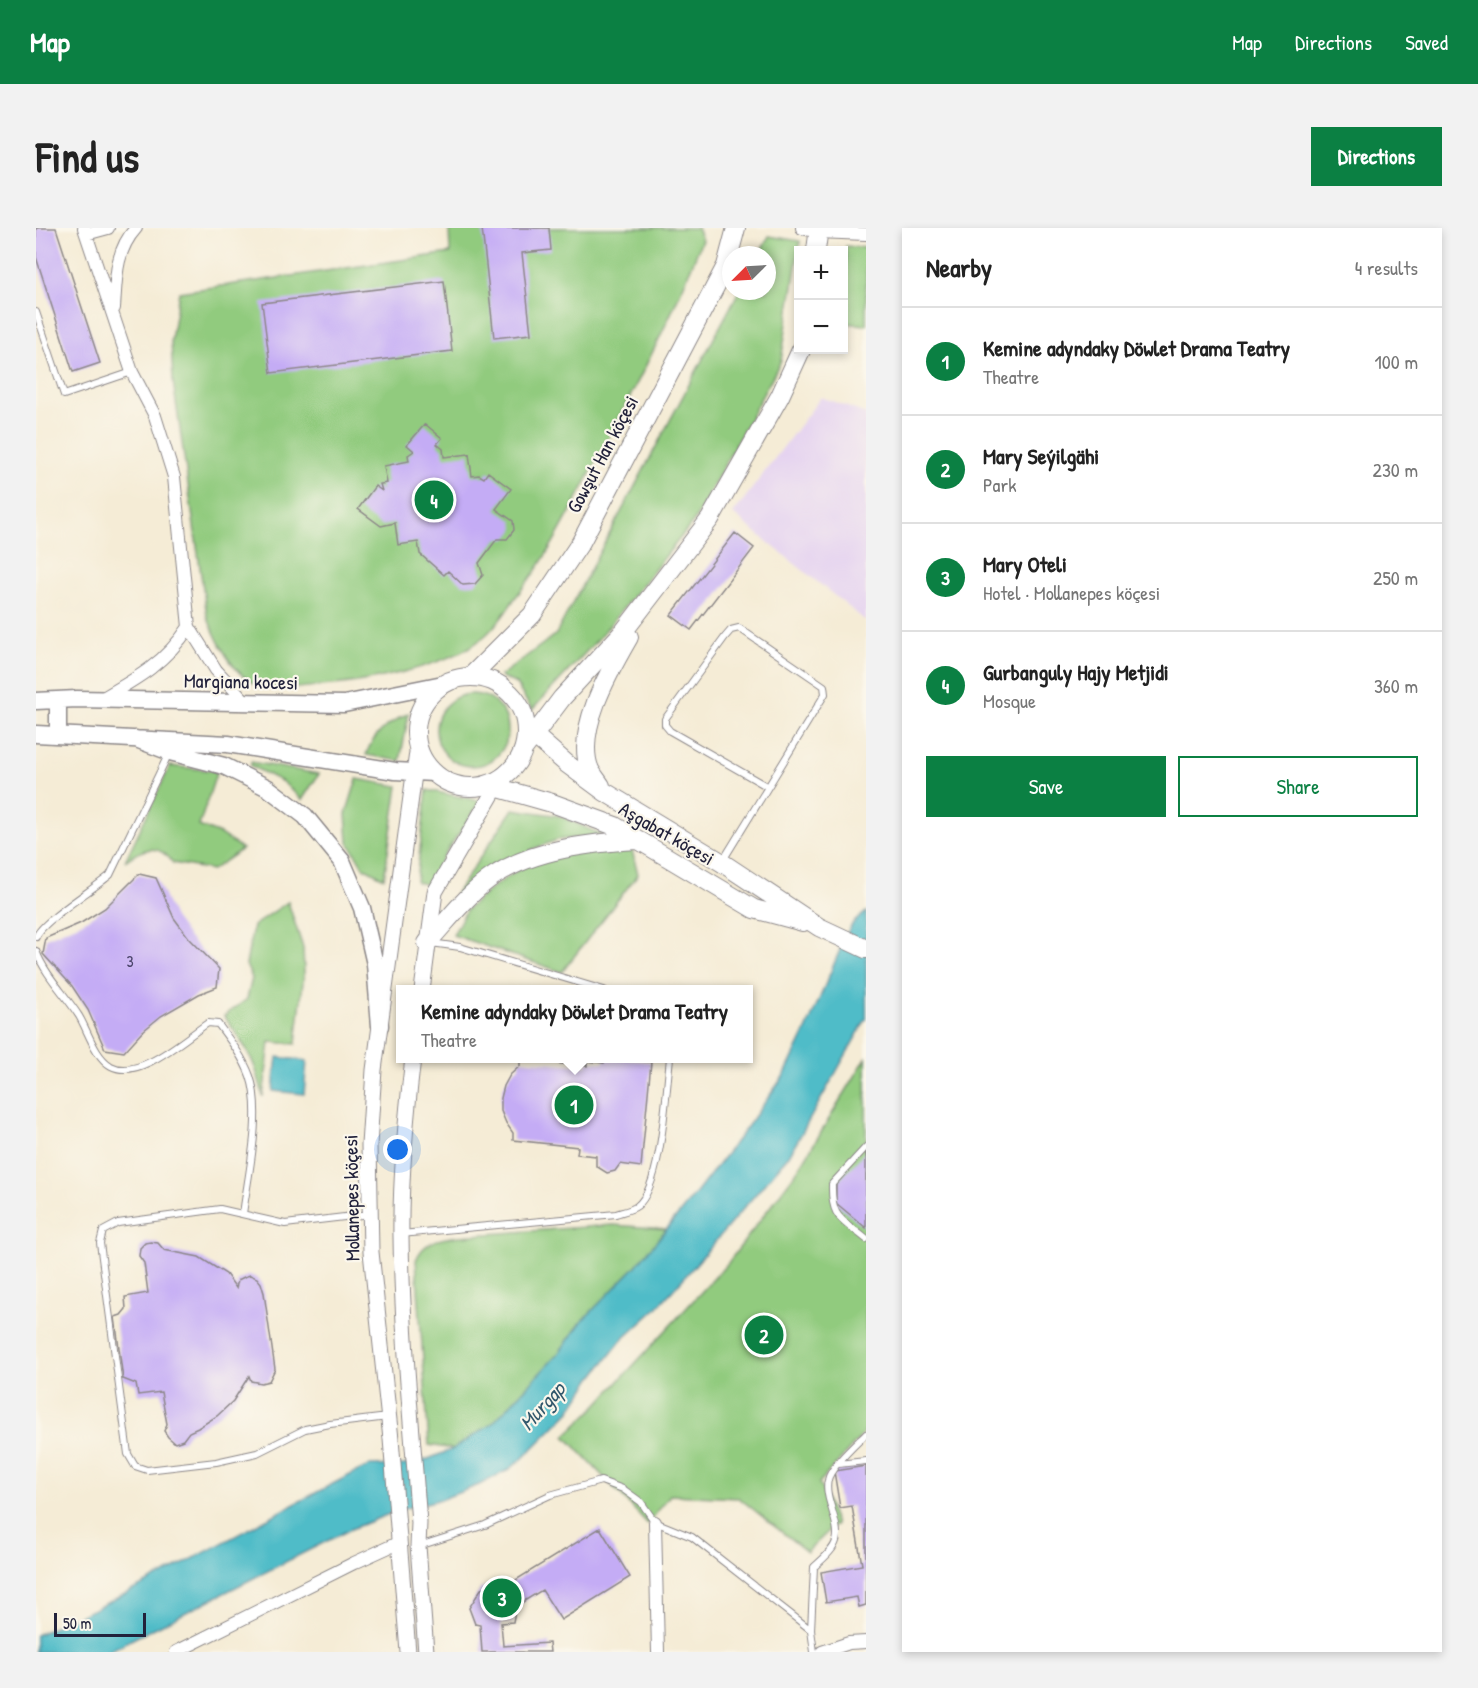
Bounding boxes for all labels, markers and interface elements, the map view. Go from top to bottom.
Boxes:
text: Map [30,23,70,61]
text: Map [1232,28,1262,57]
text: Directions [1295,28,1372,57]
text: Saved [1405,28,1448,57]
button: Directions [1311,127,1442,186]
text: Find us [36,128,139,185]
north arrow [722,246,776,300]
map controls [794,246,848,354]
button: + [794,246,848,300]
text: Nearby [926,250,992,285]
text: 4 results [1355,254,1418,281]
button: − [794,300,848,354]
text: Kemine adyndaky Döwlet Drama Teatry [983,333,1290,363]
text: 1 [942,348,949,375]
text: 100 m [1375,348,1418,375]
text: Theatre [983,363,1039,390]
street label: Gowşut Han köçesi [560,391,644,517]
text: Mary Seýilgähi [983,441,1099,471]
text: 2 [941,456,950,483]
text: 230 m [1373,456,1418,483]
text: Park [983,471,1016,498]
pin: 4 [414,478,454,522]
text: Mary Oteli [983,549,1067,579]
text: 3 [941,564,950,591]
text: 250 m [1373,564,1418,591]
text: Hotel · Mollanepes köçesi [983,579,1160,606]
text: Gurbanguly Hajy Metjidi [983,657,1169,687]
street label: Margiana kocesi [184,667,298,695]
text: 4 [942,672,949,699]
text: 360 m [1374,672,1418,699]
text: Mosque [983,687,1036,714]
button: Save [926,756,1166,817]
button: Share [1178,756,1418,817]
street label: Aşgabat köçesi [614,795,720,871]
house number: 3 [126,950,134,972]
popup [396,985,753,1063]
text: Kemine adyndaky Döwlet Drama Teatry [421,996,728,1026]
text: Theatre [421,1026,477,1053]
pin: 1 [554,1082,594,1128]
street label: Mollanepes köçesi [336,1135,366,1261]
your location [383,1135,412,1164]
pin: 2 [744,1312,784,1358]
water label: Murgap [513,1374,573,1436]
pin: 3 [482,1576,522,1620]
scale bar [54,1610,146,1638]
text: 50 m [63,1612,92,1634]

